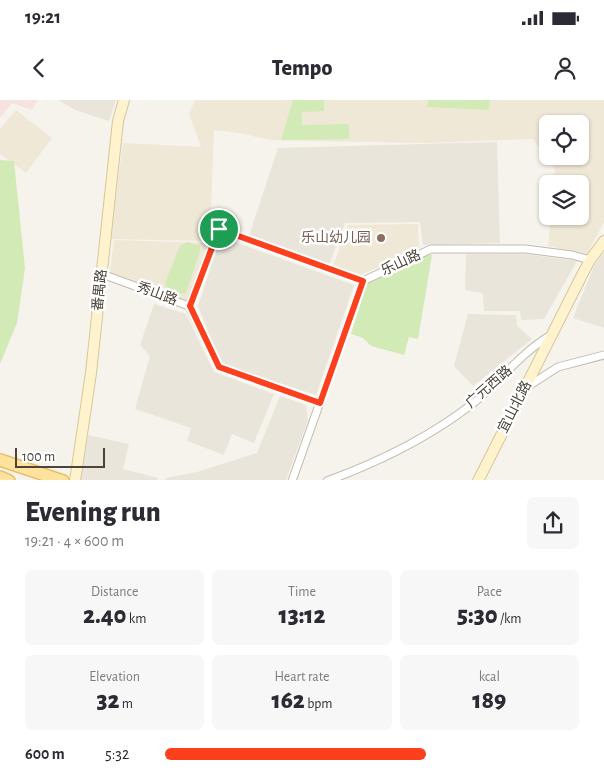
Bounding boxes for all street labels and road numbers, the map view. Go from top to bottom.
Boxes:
street label: 乐山路 [379,247,423,278]
street label: 番禺路 [90,268,109,312]
street label: 秀山路 [135,279,179,308]
street label: 广元西路 [463,363,515,411]
street label: 宜山北路 [494,378,534,435]

